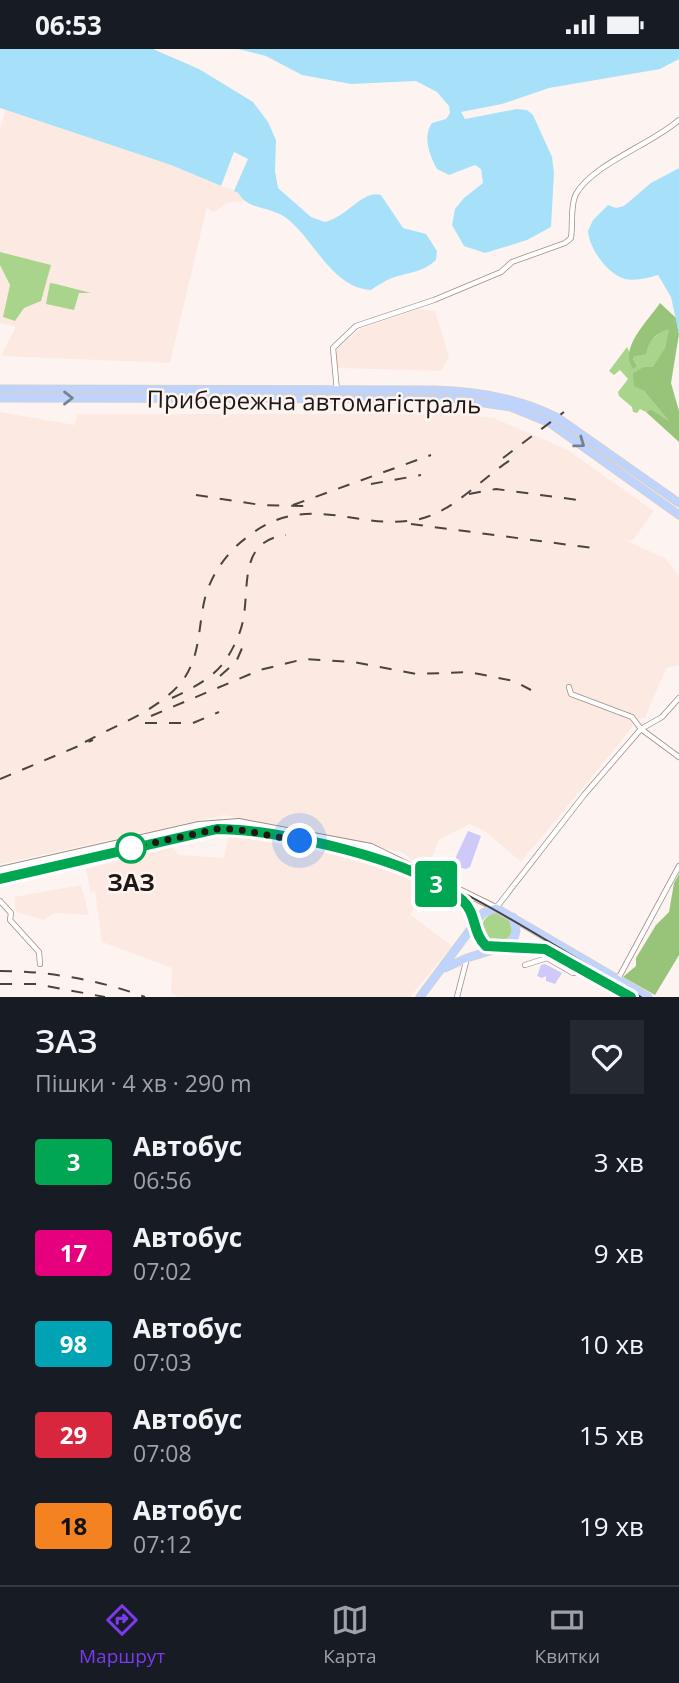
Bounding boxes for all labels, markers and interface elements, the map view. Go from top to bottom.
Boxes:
text: 06:53 [35,7,102,43]
street label: Прибережна автомагістраль [146,382,482,420]
one-way arrow [63,390,74,406]
one-way arrow [572,435,585,447]
your location [282,823,317,858]
marker: ЗАЗ [116,833,146,863]
line badge: 3 [413,861,459,907]
place label: ЗАЗ [107,865,155,898]
text: 3 [429,867,443,900]
text: ЗАЗ [35,1018,97,1063]
button: heart [570,1020,644,1094]
text: Пішки · 4 хв · 290 m [35,1067,252,1099]
text: Автобус [133,1128,242,1164]
text: 3 хв [594,1144,644,1180]
text: 3 [67,1145,80,1178]
text: 06:56 [133,1164,192,1196]
text: Автобус [133,1219,242,1255]
text: 9 хв [594,1235,644,1271]
text: 17 [60,1236,87,1269]
text: 07:02 [133,1255,192,1287]
text: Автобус [133,1310,242,1346]
text: 10 хв [579,1326,644,1362]
text: 98 [60,1327,87,1360]
text: 07:03 [133,1346,192,1378]
text: Автобус [133,1401,242,1437]
text: 15 хв [579,1417,644,1453]
text: 29 [60,1418,87,1451]
text: 07:08 [133,1437,192,1469]
text: Автобус [133,1492,242,1528]
text: 19 хв [579,1508,644,1544]
text: 18 [60,1509,87,1542]
text: 07:12 [133,1528,192,1560]
tab: Маршрут [79,1601,165,1669]
tab: Карта [323,1601,377,1669]
tab: Квитки [535,1601,600,1669]

